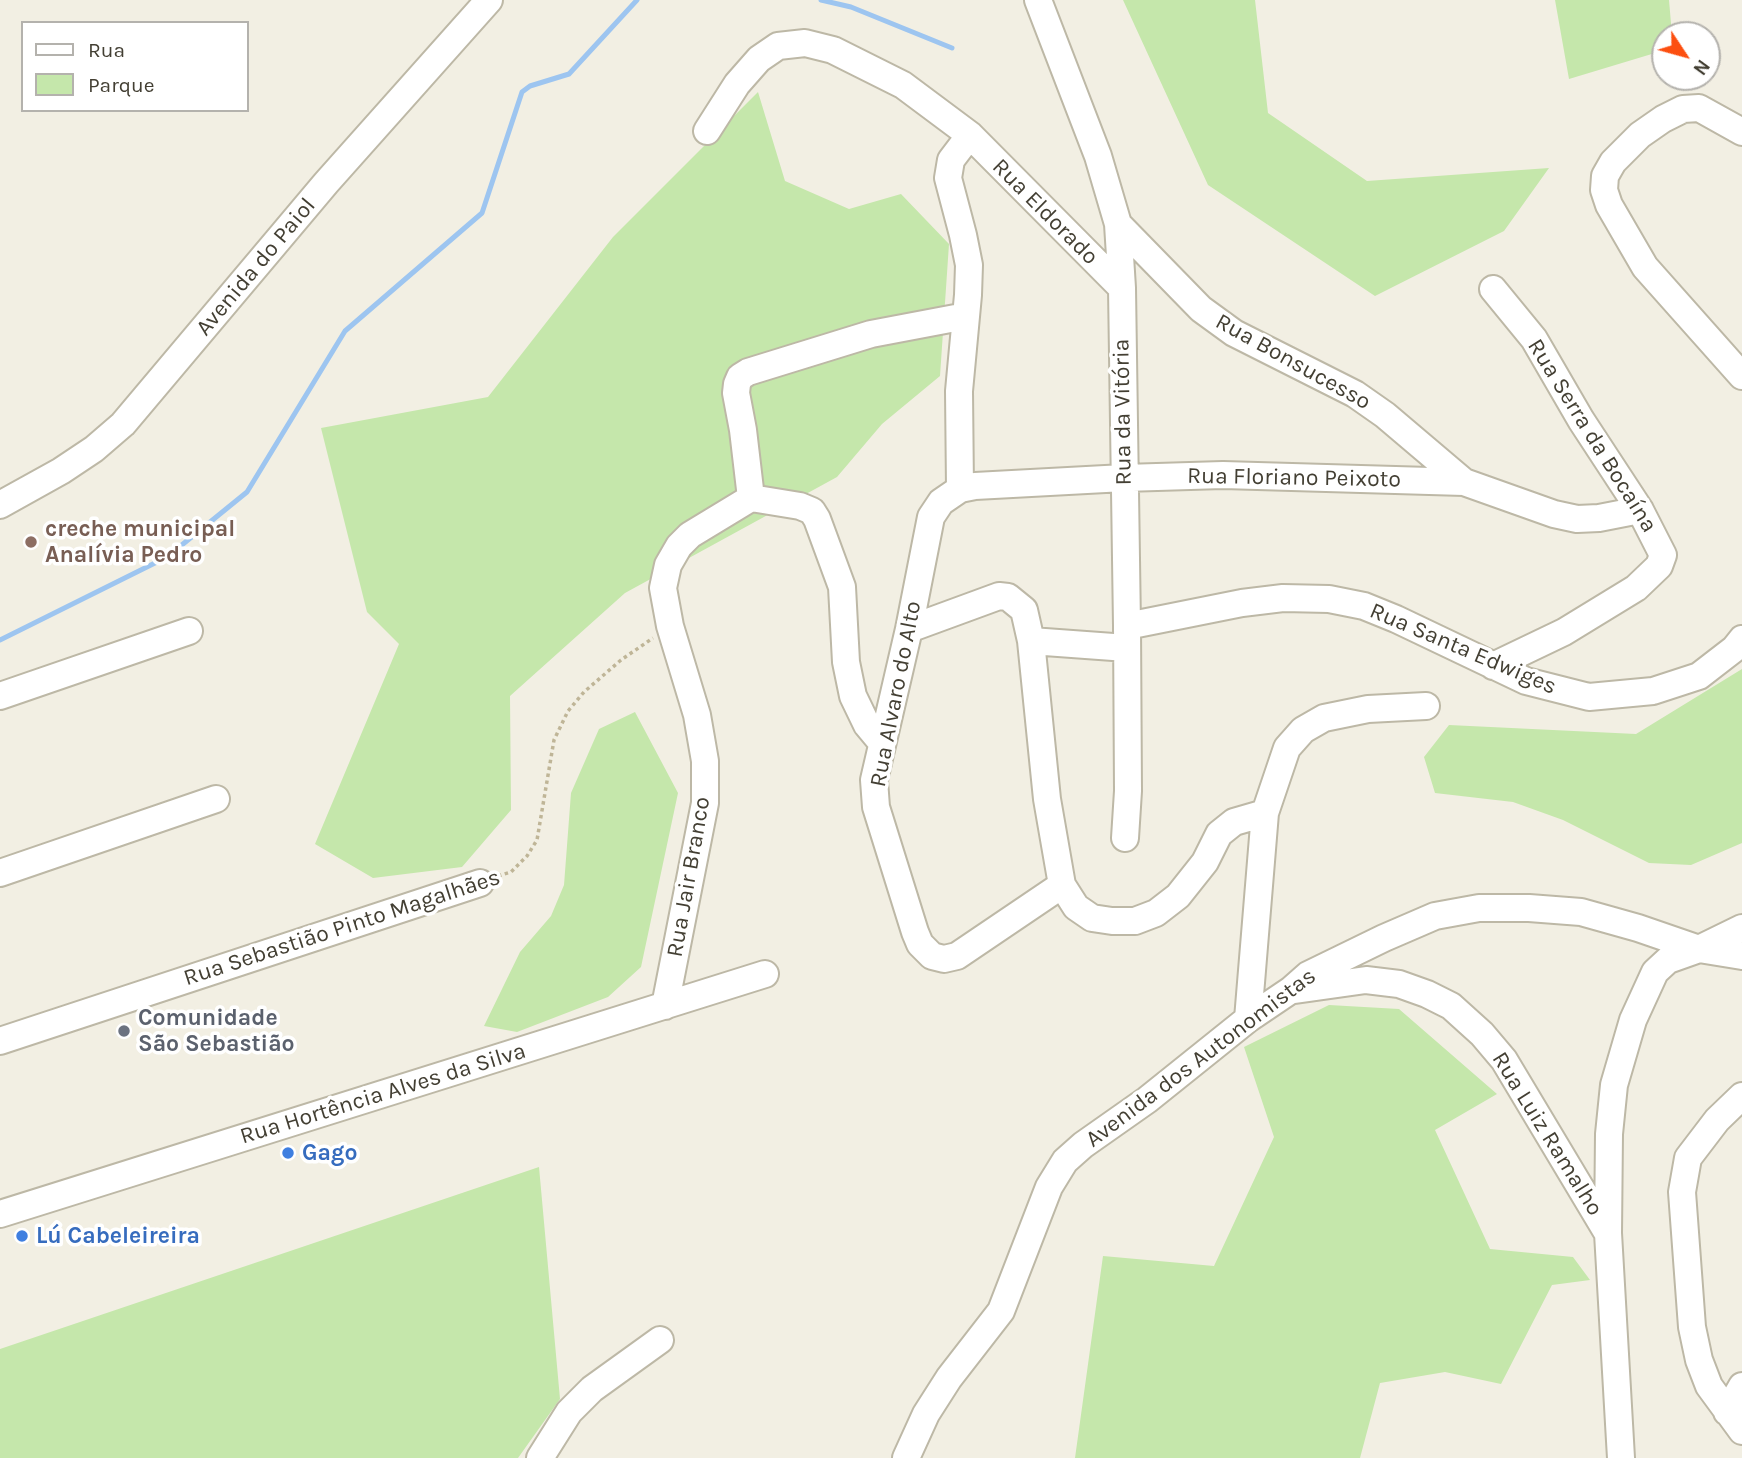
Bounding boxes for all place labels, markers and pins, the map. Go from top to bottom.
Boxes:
place label: creche municipal Analívia Pedro [45,515,235,569]
marker: creche municipal Analívia Pedro [23,534,39,550]
place label: Comunidade São Sebastião [138,1004,295,1058]
marker: Comunidade São Sebastião [116,1023,132,1039]
place label: Gago [302,1139,357,1167]
marker: Gago [280,1145,296,1161]
place label: Lú Cabeleireira [36,1222,200,1250]
marker: Lú Cabeleireira [14,1228,30,1244]

